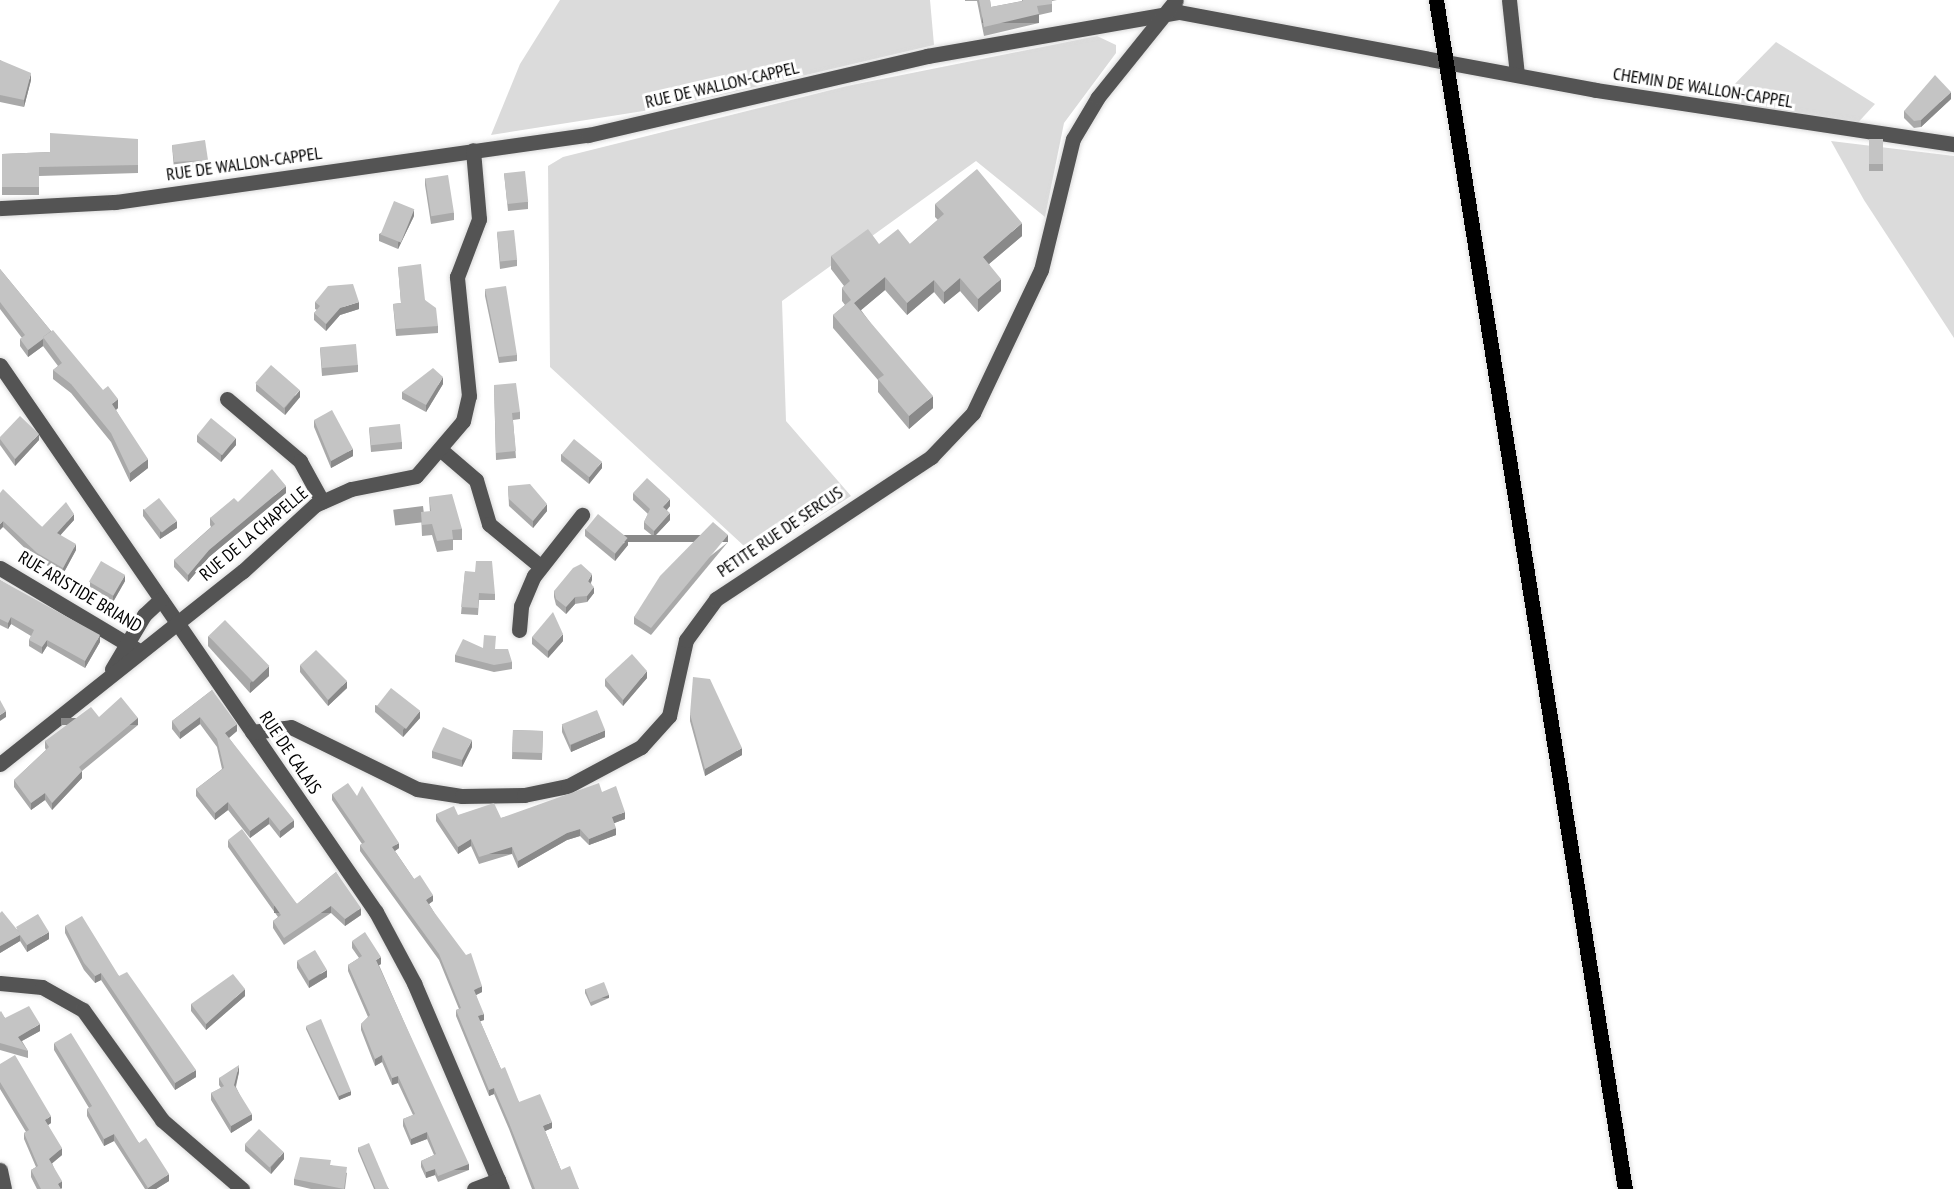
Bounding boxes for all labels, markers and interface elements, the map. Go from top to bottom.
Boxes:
street label: RUE DE WALLON-CAPPEL [643,57,801,113]
street label: CHEMIN DE WALLON-CAPPEL [1611,63,1795,113]
street label: RUE DE WALLON-CAPPEL [165,142,323,186]
street label: RUE DE LA CHAPELLE [195,482,313,586]
street label: PETITE RUE DE SERCUS [713,482,847,582]
street label: RUE ARISTIDE BRIAND [14,546,146,638]
street label: RUE DE CALAIS [255,708,325,798]

